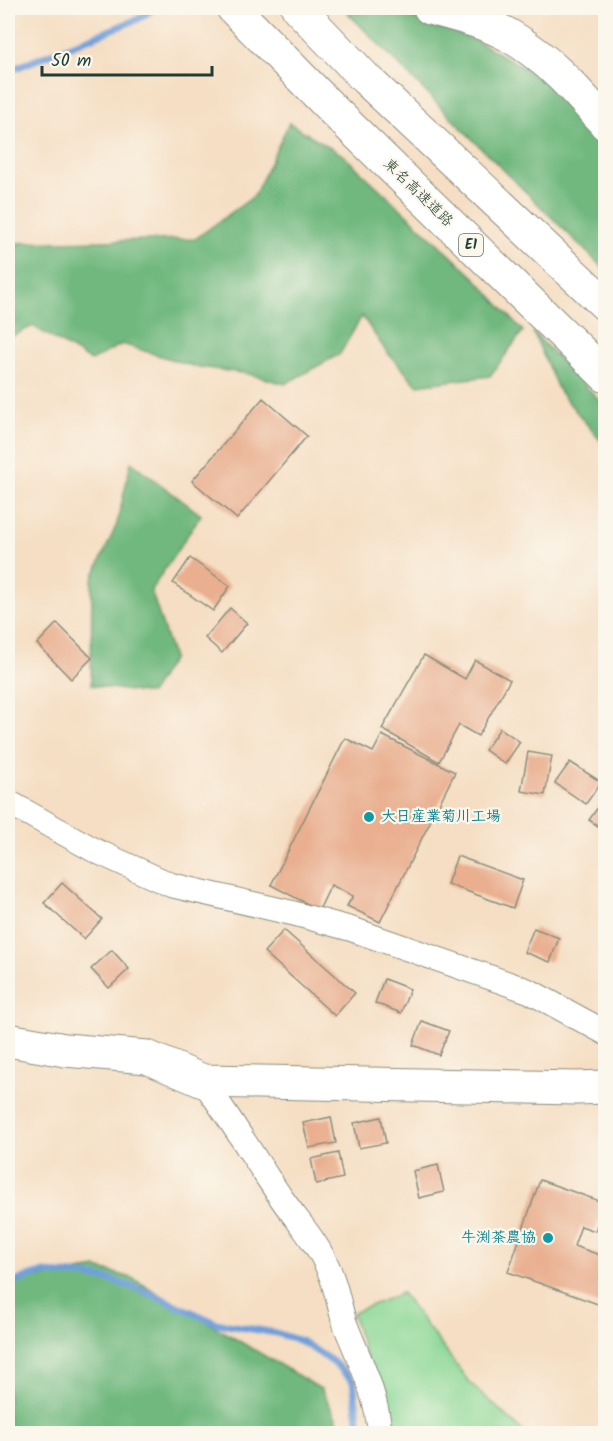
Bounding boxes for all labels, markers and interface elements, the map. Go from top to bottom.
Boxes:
scale bar [42,39,212,77]
text: 50 m [51,47,91,76]
street label: 東名高速道路 [377,153,459,233]
road number: E1 [459,234,483,256]
place label: 大日産業菊川工場 [381,805,501,829]
marker: 大日産業菊川工場 [362,810,376,824]
place label: 牛渕茶農協 [461,1226,536,1250]
marker: 牛渕茶農協 [541,1231,555,1245]

